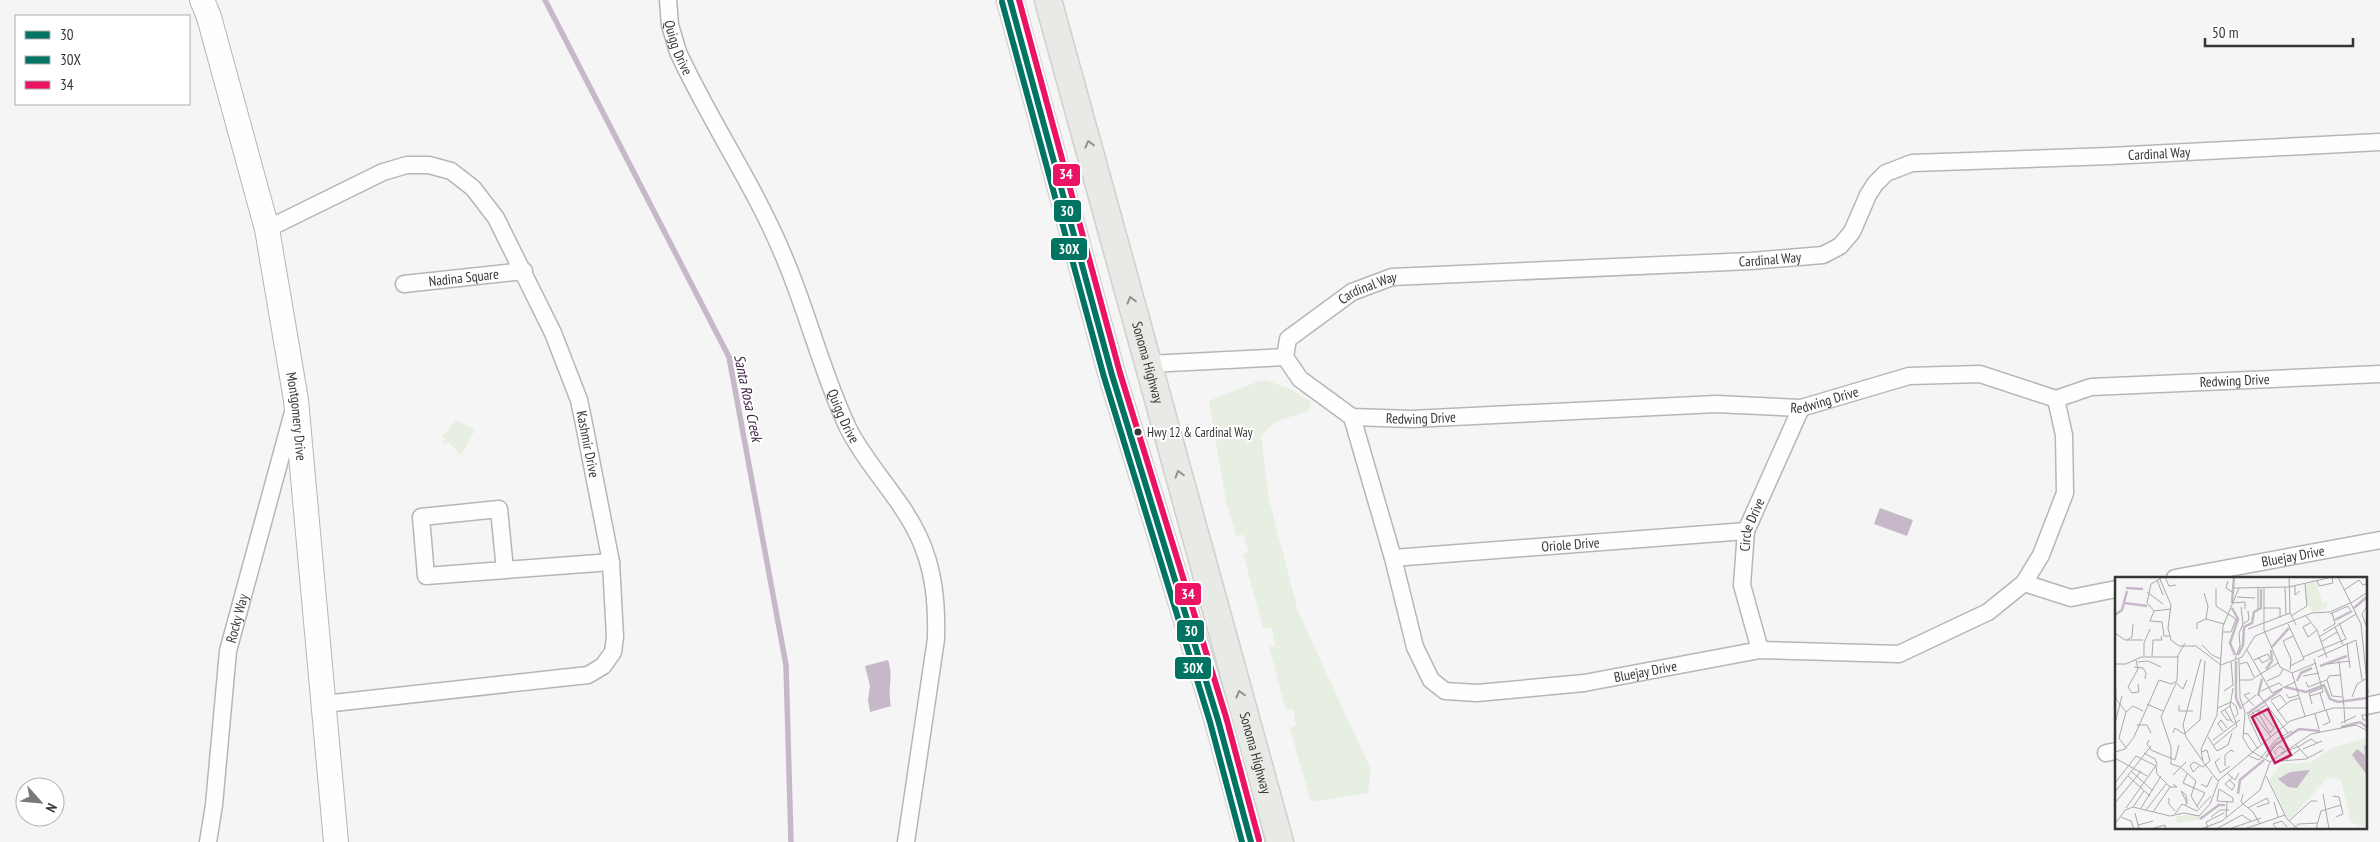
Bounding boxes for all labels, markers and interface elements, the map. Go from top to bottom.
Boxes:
legend [15,15,190,105]
scale bar [2205,15,2352,47]
street label: Quigg Drive [661,20,697,78]
text: 50 m [2212,23,2238,42]
text: 30 [60,25,74,44]
text: 30X [60,50,82,69]
text: 34 [60,75,74,94]
one-way arrow [1084,140,1094,148]
street label: Cardinal Way [2128,143,2192,164]
line badge: 34 [1052,163,1081,187]
text: 34 [1059,165,1073,183]
line badge: 30 [1053,199,1082,223]
text: 30 [1060,202,1074,220]
line badge: 30X [1050,237,1088,261]
text: 30X [1059,240,1080,258]
street label: Cardinal Way [1739,248,1803,271]
street label: Nadina Square [428,265,500,290]
street label: Cardinal Way [1335,268,1398,308]
one-way arrow [1127,297,1137,305]
street label: Sonoma Highway [1128,320,1168,406]
water label: Santa Rosa Creek [730,353,767,445]
street label: Redwing Drive [2199,370,2270,391]
street label: Montgomery Drive [282,371,310,462]
street label: Redwing Drive [1790,382,1861,417]
street label: Quigg Drive [823,387,864,447]
street label: Redwing Drive [1386,408,1457,428]
street label: Kashmir Drive [573,409,603,479]
place label: Hwy 12 & Cardinal Way [1147,424,1253,441]
marker: Hwy 12 & Cardinal Way [1133,427,1143,437]
one-way arrow [1175,471,1185,479]
street label: Circle Drive [1736,495,1769,552]
street label: Oriole Drive [1541,533,1600,556]
street label: Bluejay Drive [2260,541,2326,571]
inset map [2115,577,2368,830]
line badge: 34 [1174,582,1202,606]
text: 34 [1181,585,1195,603]
street label: Rocky Way [222,591,252,645]
line badge: 30 [1176,619,1205,643]
text: 30 [1184,622,1198,640]
line badge: 30X [1174,656,1212,680]
street label: Bluejay Drive [1612,657,1679,686]
text: 30X [1183,659,1204,677]
one-way arrow [1235,690,1245,698]
street label: Sonoma Highway [1236,710,1275,796]
north arrow [15,777,65,827]
text: N [42,800,61,815]

